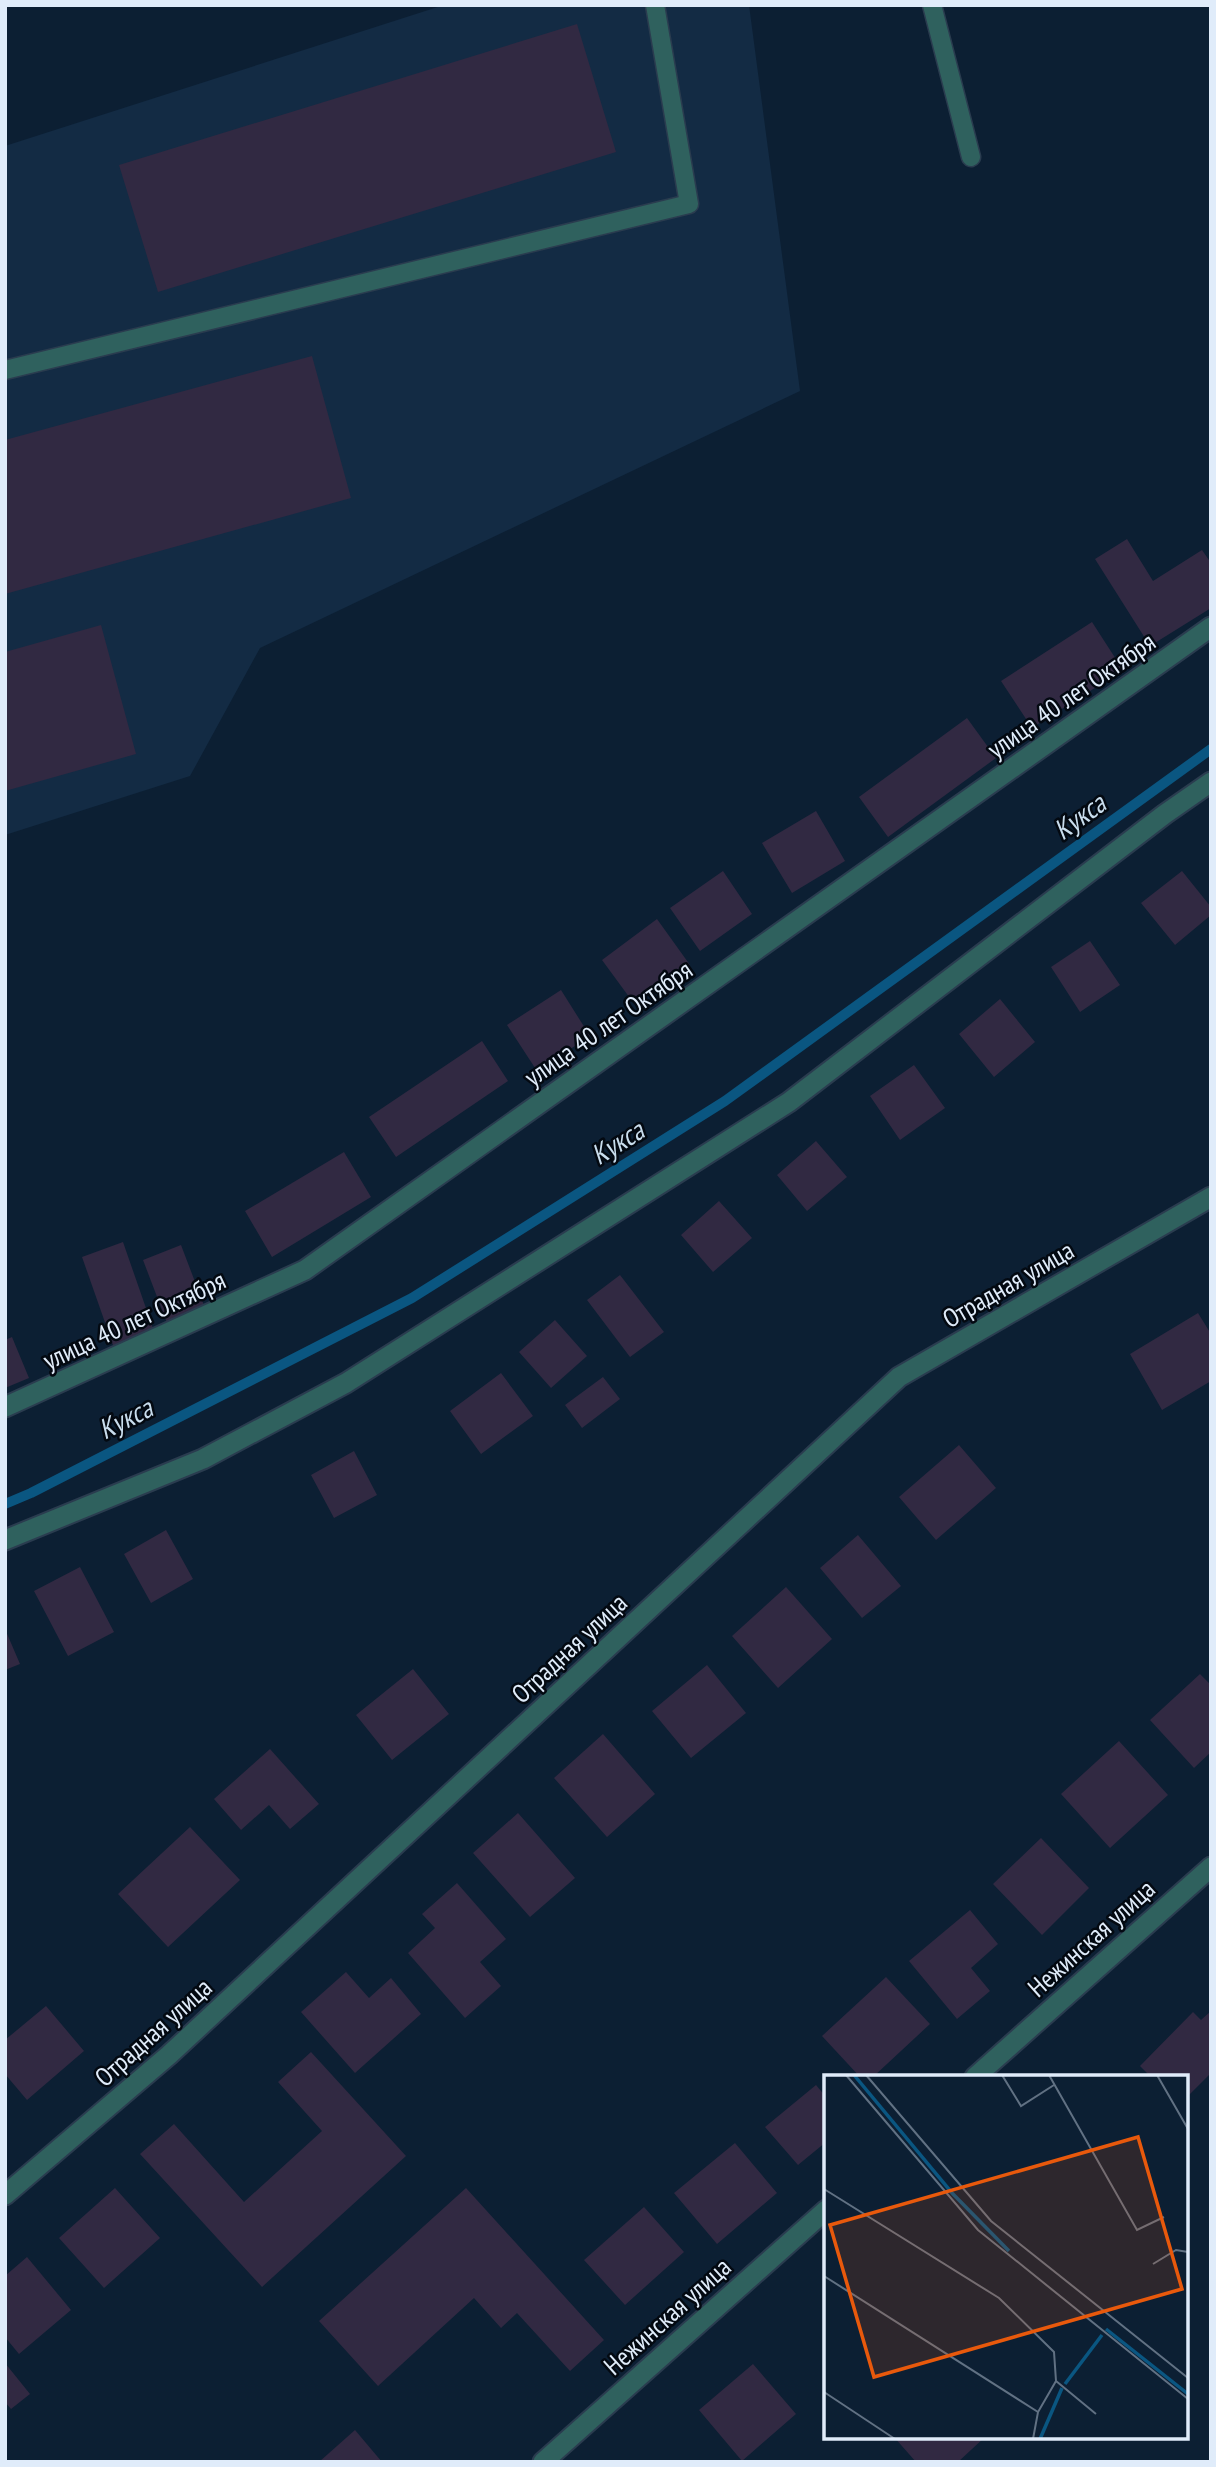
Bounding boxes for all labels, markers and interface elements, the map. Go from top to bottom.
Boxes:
street label: улица 40 лет Октября [981,625,1161,765]
water label: Кукса [1045,784,1114,847]
street label: улица 40 лет Октября [518,953,698,1093]
water label: Кукса [583,1111,652,1173]
street label: Отрадная улица [936,1233,1080,1335]
street label: улица 40 лет Октября [37,1263,231,1377]
water label: Кукса [92,1388,160,1447]
street label: Отрадная улица [504,1586,634,1710]
street label: Нежинская улица [1021,1872,1161,2004]
street label: Отрадная улица [88,1971,218,2093]
inset map [824,2075,1188,2439]
street label: Нежинская улица [597,2250,737,2382]

